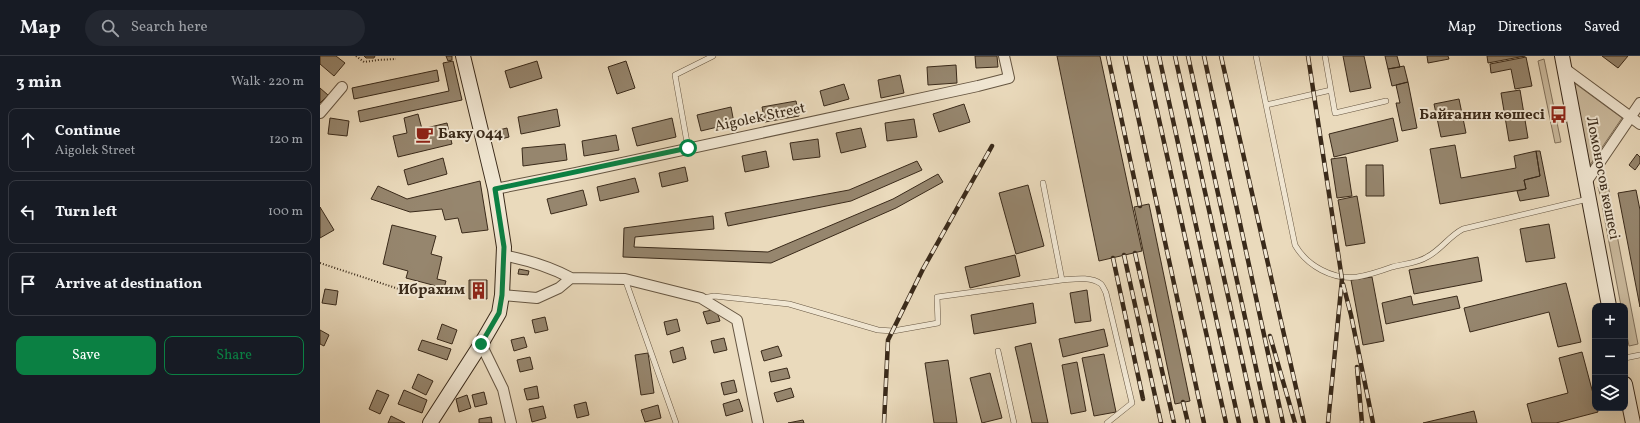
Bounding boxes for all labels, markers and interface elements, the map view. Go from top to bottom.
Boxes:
search box [85,10,365,46]
text: Map [20,15,61,41]
icon: search [99,17,121,39]
text: Search here [131,17,208,38]
text: Map [1448,18,1476,37]
text: Directions [1498,18,1562,37]
text: Saved [1584,18,1620,37]
text: 3 min [16,71,62,94]
text: Walk · 220 m [231,73,304,91]
street label: Aigolek Street [713,98,807,138]
place label: Байғанин көшесі [1419,105,1545,126]
bus stop icon: Байғанин көшесі [1548,105,1568,125]
street label: Ломоносов көшесі [1580,115,1624,241]
text: Continue [55,121,120,142]
cafe icon: Баку 044 [415,124,435,144]
place label: Баку 044 [438,124,503,145]
icon: ahead [17,129,39,151]
text: 120 m [269,131,303,149]
route start [679,139,697,157]
text: Aigolek Street [55,142,135,160]
icon: left [17,201,39,223]
text: Turn left [55,202,117,223]
text: 100 m [268,203,303,221]
icon: arrive [17,273,39,295]
text: Arrive at destination [55,274,202,295]
place label: Ибрахим [398,280,465,301]
building icon: Ибрахим [468,280,488,300]
map controls [1592,303,1628,411]
button: + [1592,303,1628,339]
route end [472,335,490,353]
button: Save [16,336,156,375]
button: Share [164,336,304,375]
button: − [1592,339,1628,375]
button: layers [1592,375,1628,411]

